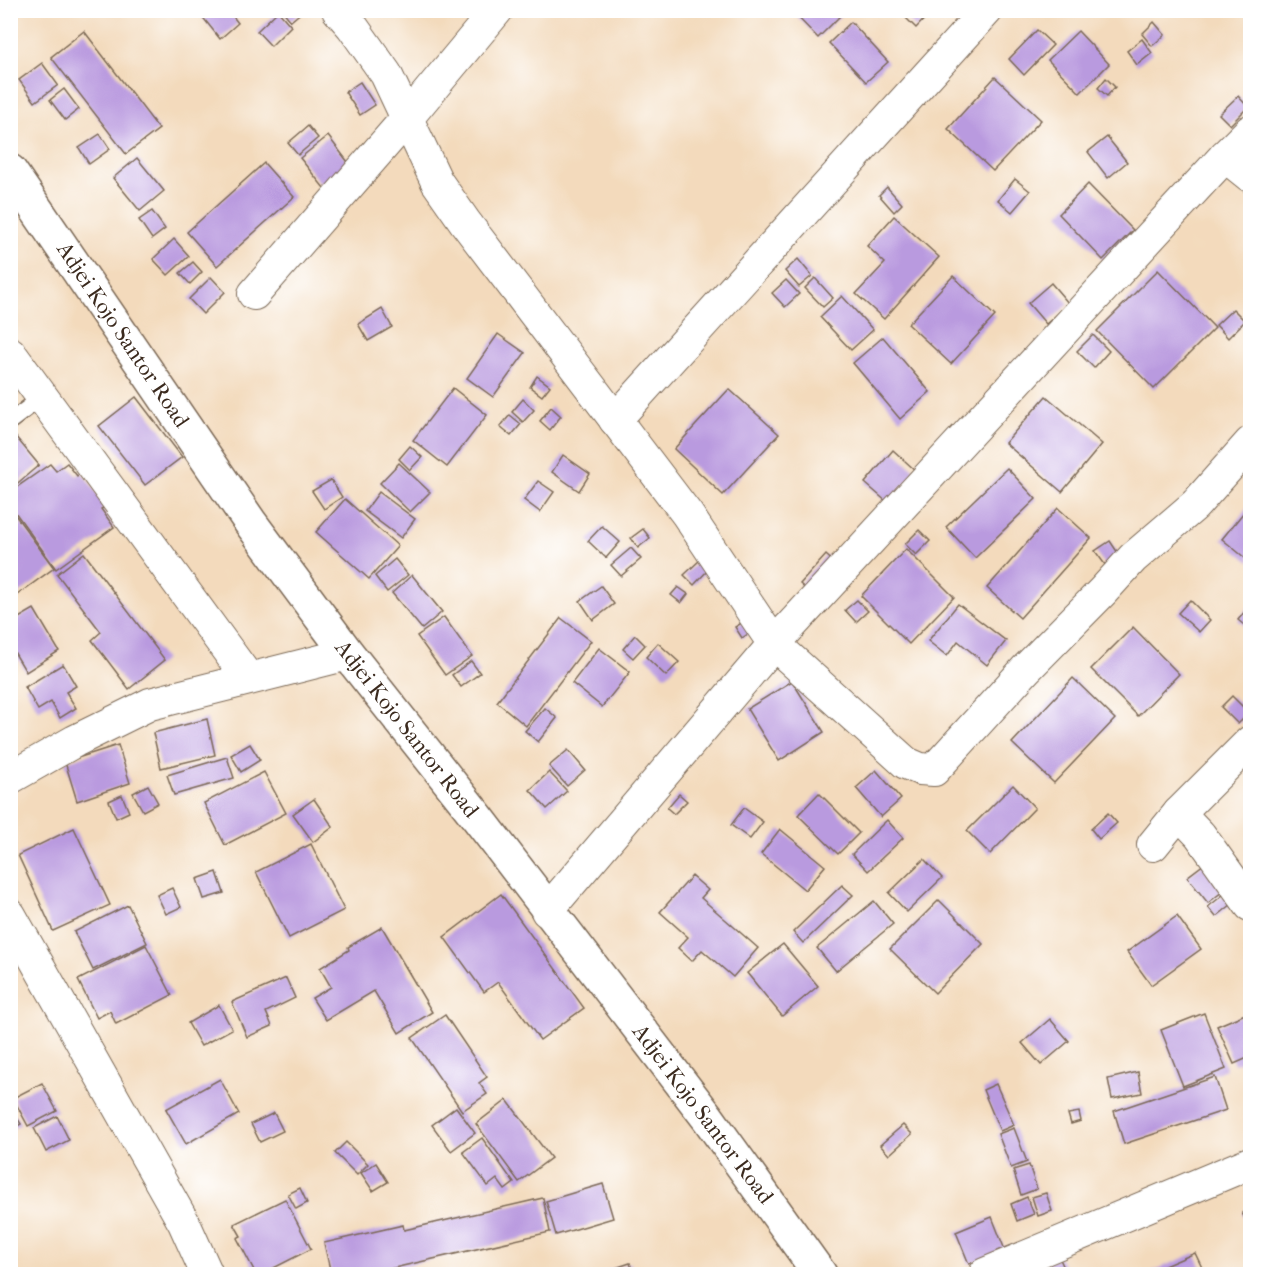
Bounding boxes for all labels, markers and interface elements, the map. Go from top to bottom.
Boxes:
street label: Adjei Kojo Santor Road [51,237,195,434]
street label: Adjei Kojo Santor Road [329,634,485,824]
street label: Adjei Kojo Santor Road [626,1018,780,1210]

